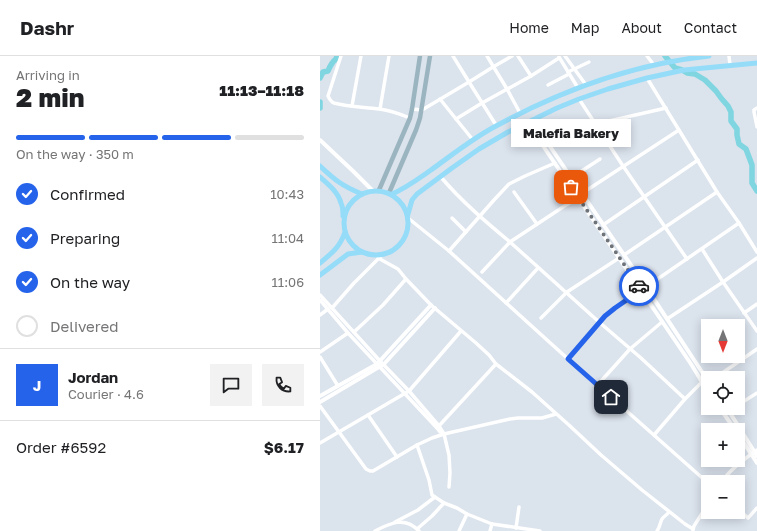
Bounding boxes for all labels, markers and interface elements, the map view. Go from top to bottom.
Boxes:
text: Dashr [20,16,74,39]
text: Home [509,19,549,36]
text: Map [571,19,599,36]
text: About [621,19,662,36]
text: Contact [684,19,737,36]
text: Arriving in [16,67,80,83]
text: 11:13–11:18 [219,81,304,99]
text: 2 min [16,82,84,113]
callout: Malefia Bakery [511,119,631,147]
text: Malefia Bakery [523,125,619,141]
text: On the way · 350 m [16,146,134,162]
pin [554,170,588,204]
icon: bag [560,176,582,198]
icon: check [16,183,38,205]
text: Confirmed [50,185,125,203]
text: 10:43 [270,186,304,202]
icon: check [16,227,38,249]
text: Preparing [50,229,120,247]
text: 11:04 [271,230,304,246]
courier [619,266,659,306]
icon: check [16,271,38,293]
text: On the way [50,273,130,291]
text: 11:06 [272,274,304,290]
icon: car [628,275,650,297]
text: Delivered [50,317,118,335]
north arrow [701,319,745,363]
map controls [701,319,745,519]
button: chat [210,364,252,406]
button: phone [262,364,304,406]
text: Jordan [68,368,118,386]
button: locate [701,371,745,415]
text: J [33,376,41,394]
pin [594,380,628,414]
text: Courier · 4.6 [68,386,144,402]
icon: home [600,386,622,408]
button: + [701,423,745,467]
text: Order #6592 [16,438,106,456]
text: $6.17 [264,438,304,456]
button: − [701,475,745,519]

